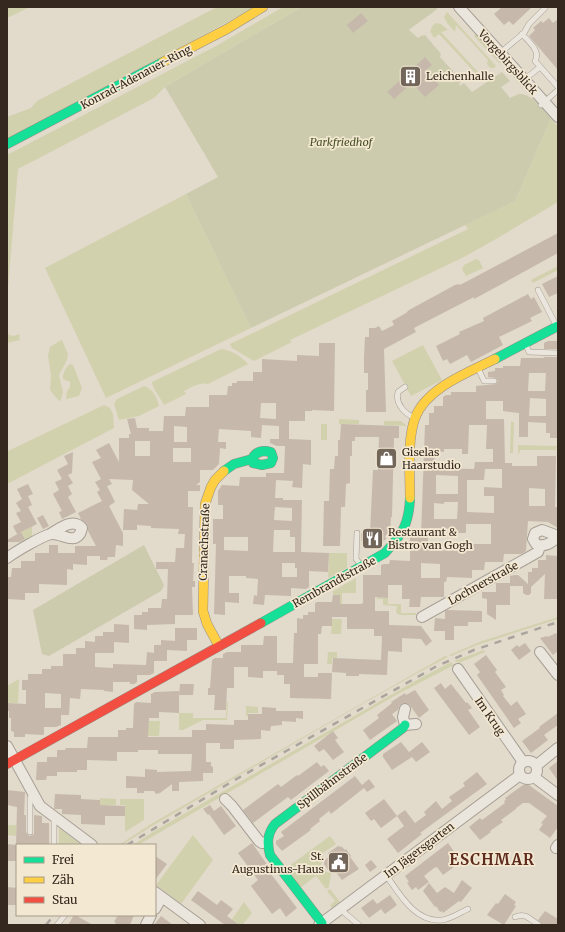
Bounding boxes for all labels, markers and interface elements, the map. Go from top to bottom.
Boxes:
street label: Vorgebirgsblick [475,26,541,97]
street label: Konrad-Adenauer-Ring [78,42,194,112]
building icon: Leichenhalle [398,63,424,89]
place label: Leichenhalle [426,69,494,83]
park label: Parkfriedhof [310,135,374,149]
shop icon: Giselas Haarstudio [373,445,399,471]
place label: Giselas Haarstudio [402,445,461,472]
street label: Cranachstraße [196,503,212,581]
restaurant icon: Restaurant & Bistro van Gogh [360,525,386,551]
place label: Restaurant & Bistro van Gogh [388,525,474,552]
street label: Rembrandtstraße [290,553,378,611]
street label: Lochnerstraße [446,558,521,608]
street label: Im Krug [472,694,508,738]
street label: Spillbähnstraße [294,750,370,812]
street label: Im Jägersgarten [381,819,457,881]
legend [16,844,156,916]
place label: St. Augustinus-Haus [231,849,324,876]
public building icon: St. Augustinus-Haus [326,849,352,875]
district label: ESCHMAR [449,850,535,869]
text: Frei [52,852,74,867]
text: Zäh [52,872,74,887]
text: Stau [52,892,78,907]

